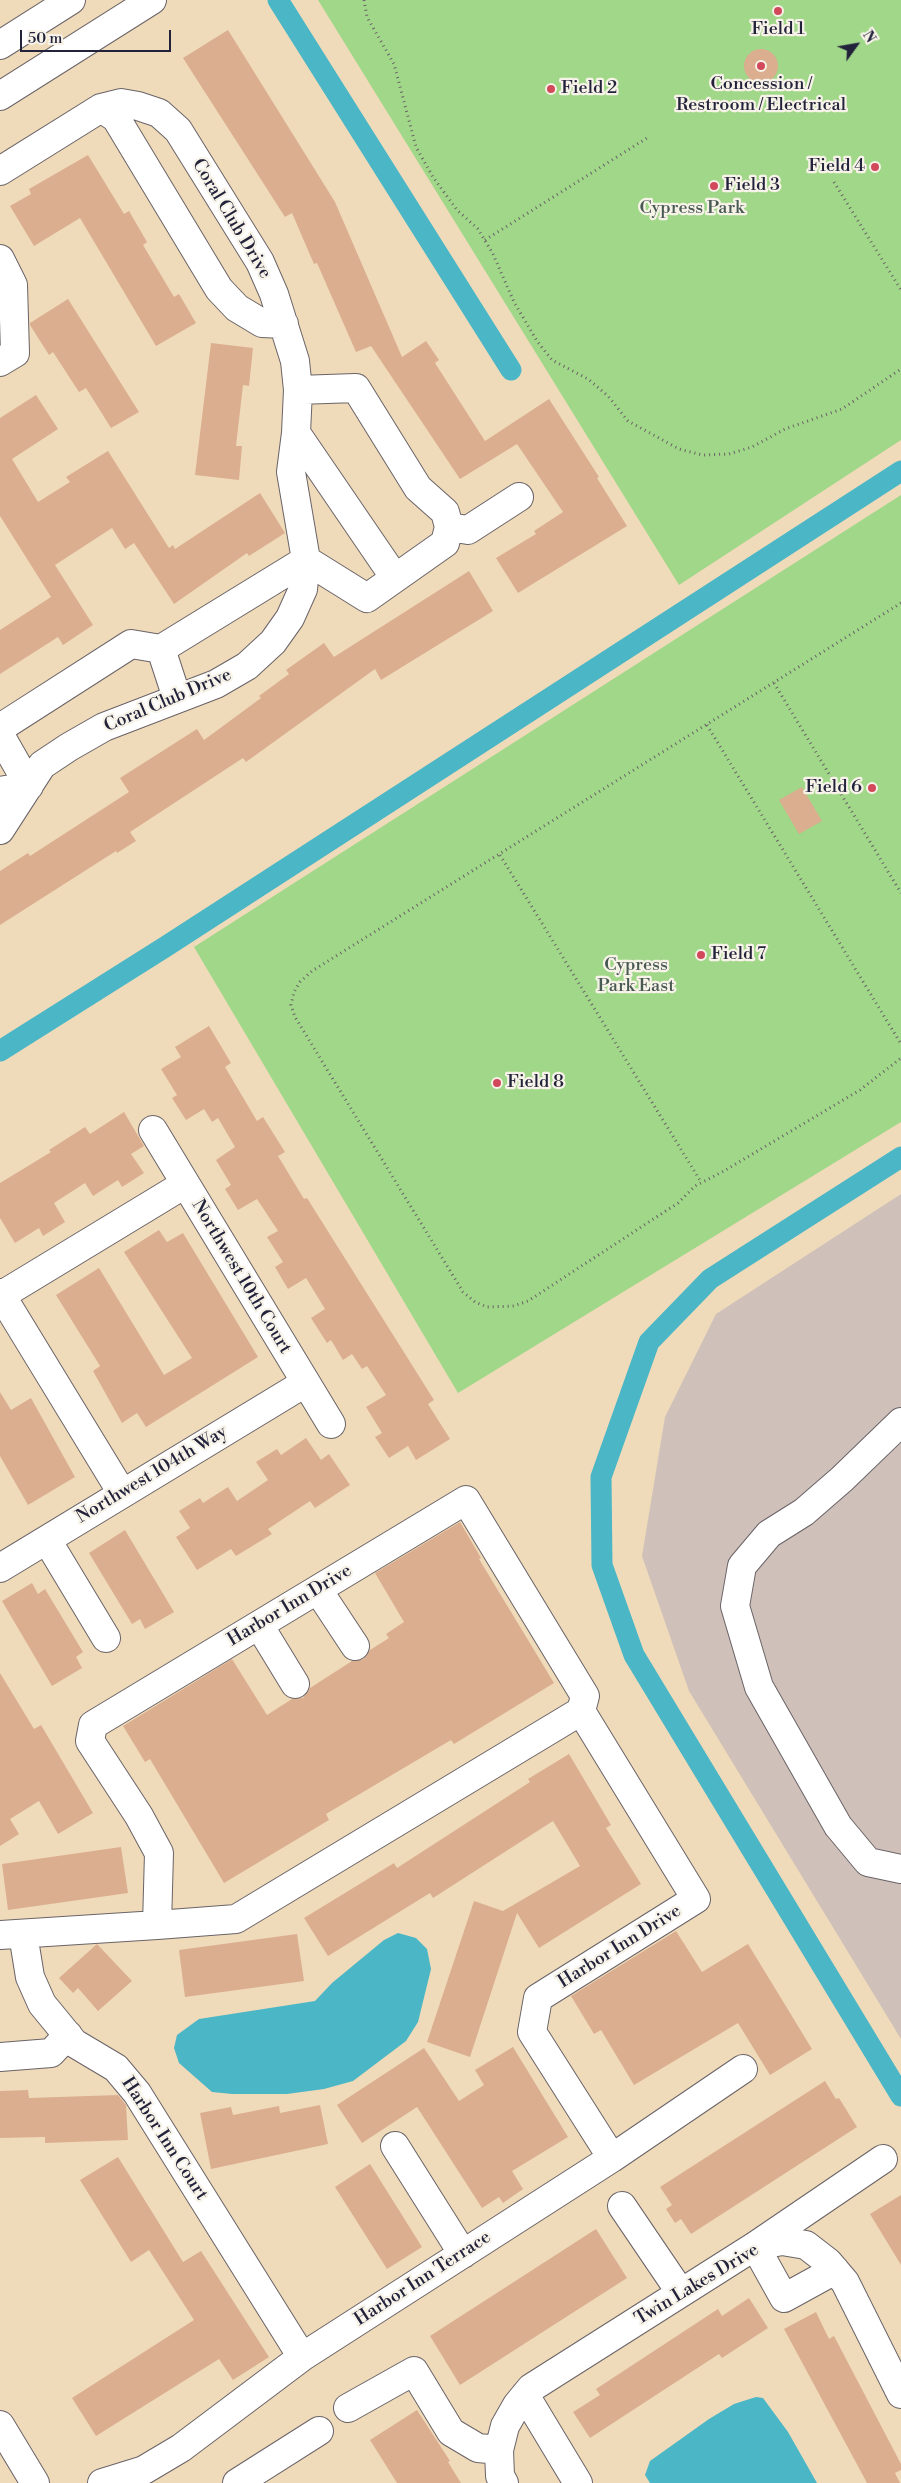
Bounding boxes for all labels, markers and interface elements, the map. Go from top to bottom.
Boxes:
marker: Field 1 [772,5,784,17]
place label: Field 1 [751,19,805,41]
scale bar [22,20,174,52]
north arrow [831,20,881,70]
text: N [858,28,879,47]
text: 50 m [28,29,62,48]
marker: Concession / Restroom / Electrical [755,60,767,72]
place label: Concession / Restroom / Electrical [676,74,846,116]
place label: Field 2 [561,78,617,100]
marker: Field 2 [545,83,557,95]
street label: Coral Club Drive [187,155,275,283]
place label: Field 4 [808,156,865,178]
marker: Field 4 [869,161,881,173]
place label: Field 3 [724,175,780,197]
marker: Field 3 [708,180,720,192]
park label: Cypress Park [640,198,744,220]
street label: Coral Club Drive [101,664,235,738]
place label: Field 6 [805,777,862,799]
marker: Field 6 [866,782,878,794]
place label: Field 7 [711,944,766,966]
marker: Field 7 [695,949,707,961]
park label: Cypress Park East [597,955,675,998]
place label: Field 8 [507,1072,564,1094]
marker: Field 8 [491,1077,503,1089]
street label: Northwest 10th Court [186,1196,296,1358]
street label: Northwest 104th Way [73,1421,231,1529]
street label: Harbor Inn Drive [224,1560,356,1652]
street label: Harbor Inn Drive [555,1901,685,1993]
street label: Harbor Inn Court [116,2073,212,2205]
street label: Harbor Inn Terrace [351,2227,495,2331]
street label: Twin Lakes Drive [631,2240,763,2330]

